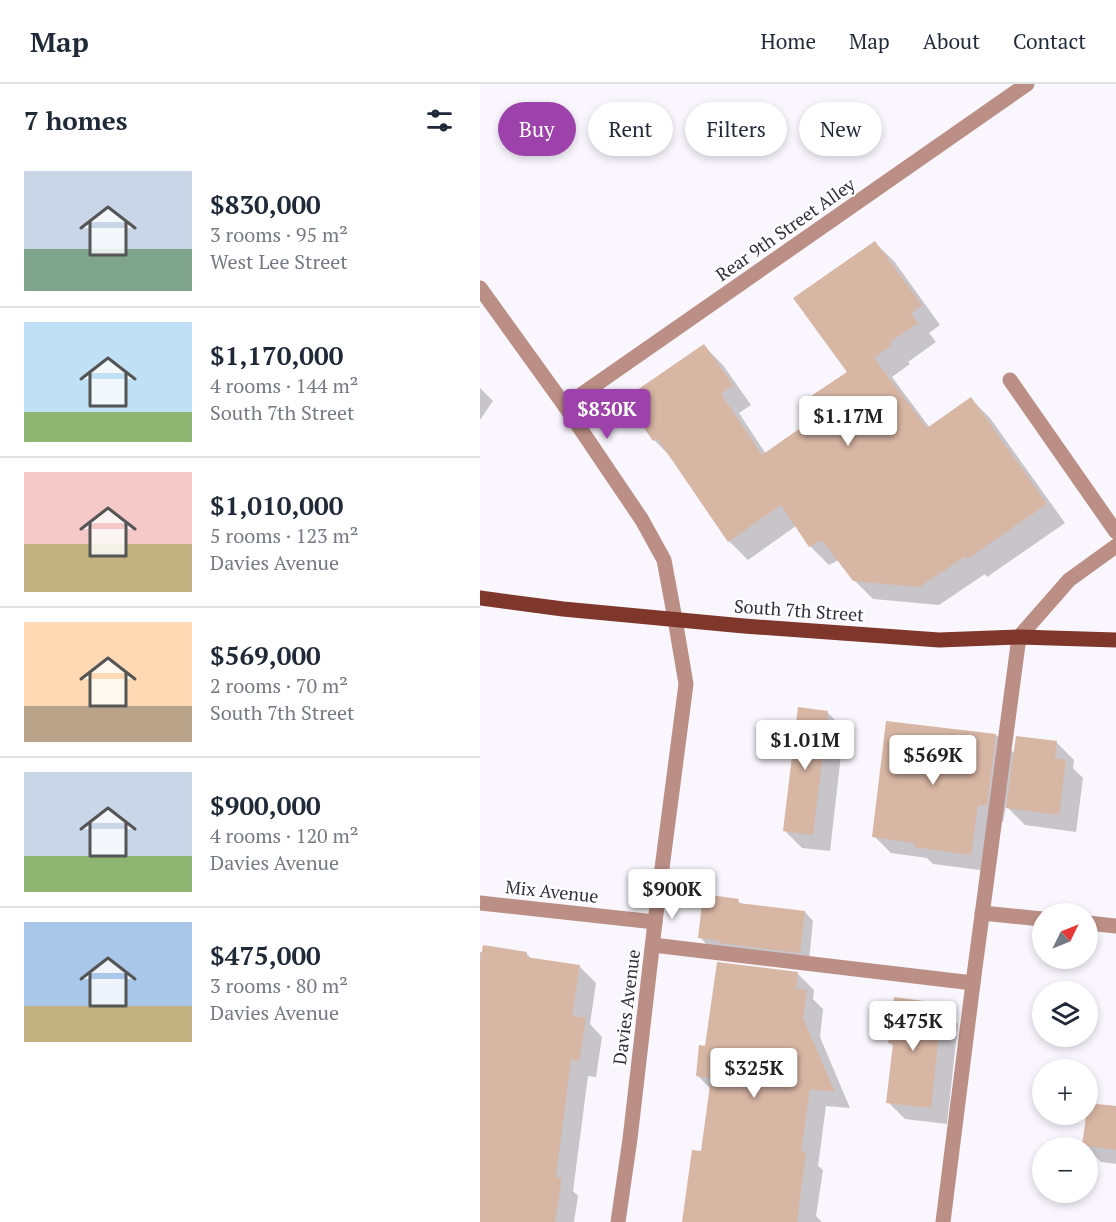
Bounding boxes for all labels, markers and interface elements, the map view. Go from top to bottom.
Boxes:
text: Map [30,23,89,60]
text: Home [760,27,816,55]
text: Map [849,27,890,55]
text: About [923,27,980,55]
text: Contact [1013,27,1086,55]
chip: Buy [498,102,576,156]
chip: Rent [588,102,673,156]
chip: Filters [685,102,787,156]
chip: New [799,102,882,156]
text: 7 homes [24,103,128,137]
icon: filters [423,104,456,137]
street label: Rear 9th Street Alley [711,171,860,286]
text: $830,000 [210,187,321,221]
icon: home [72,195,144,267]
text: 3 rooms · 95 m² [210,221,348,248]
text: West Lee Street [210,248,348,275]
text: $1,170,000 [210,338,343,372]
icon: home [72,346,144,418]
text: 4 rooms · 144 m² [210,372,358,399]
pin: $830K [565,389,649,440]
text: $830K [577,395,637,422]
pin: $1.17M [799,396,897,447]
text: South 7th Street [210,399,354,426]
text: $1.17M [813,402,883,429]
text: $1,010,000 [210,488,343,522]
icon: home [72,496,144,568]
text: 5 rooms · 123 m² [210,522,358,549]
text: Davies Avenue [210,549,339,576]
street label: South 7th Street [733,593,865,627]
text: $569,000 [210,638,321,672]
icon: home [72,646,144,718]
text: 2 rooms · 70 m² [210,672,348,699]
text: South 7th Street [210,699,354,726]
pin: $1.01M [756,720,854,771]
text: $1.01M [770,726,840,753]
pin: $569K [891,735,975,786]
text: $569K [903,741,963,768]
text: $900,000 [210,788,321,822]
icon: home [72,796,144,868]
text: 4 rooms · 120 m² [210,822,358,849]
text: Davies Avenue [210,849,339,876]
pin: $900K [630,869,714,920]
street label: Mix Avenue [504,874,600,908]
text: $900K [642,875,702,902]
north arrow [1032,903,1098,969]
map controls [1032,903,1098,1203]
text: $475,000 [210,938,321,972]
icon: home [72,946,144,1018]
street label: Davies Avenue [607,948,645,1066]
text: 3 rooms · 80 m² [210,972,348,999]
button: layers [1032,981,1098,1047]
text: Davies Avenue [210,999,339,1026]
pin: $475K [871,1001,955,1052]
text: $475K [883,1007,943,1034]
pin: $325K [712,1048,796,1099]
text: $325K [724,1054,784,1081]
button: + [1032,1059,1098,1125]
button: − [1032,1137,1098,1203]

